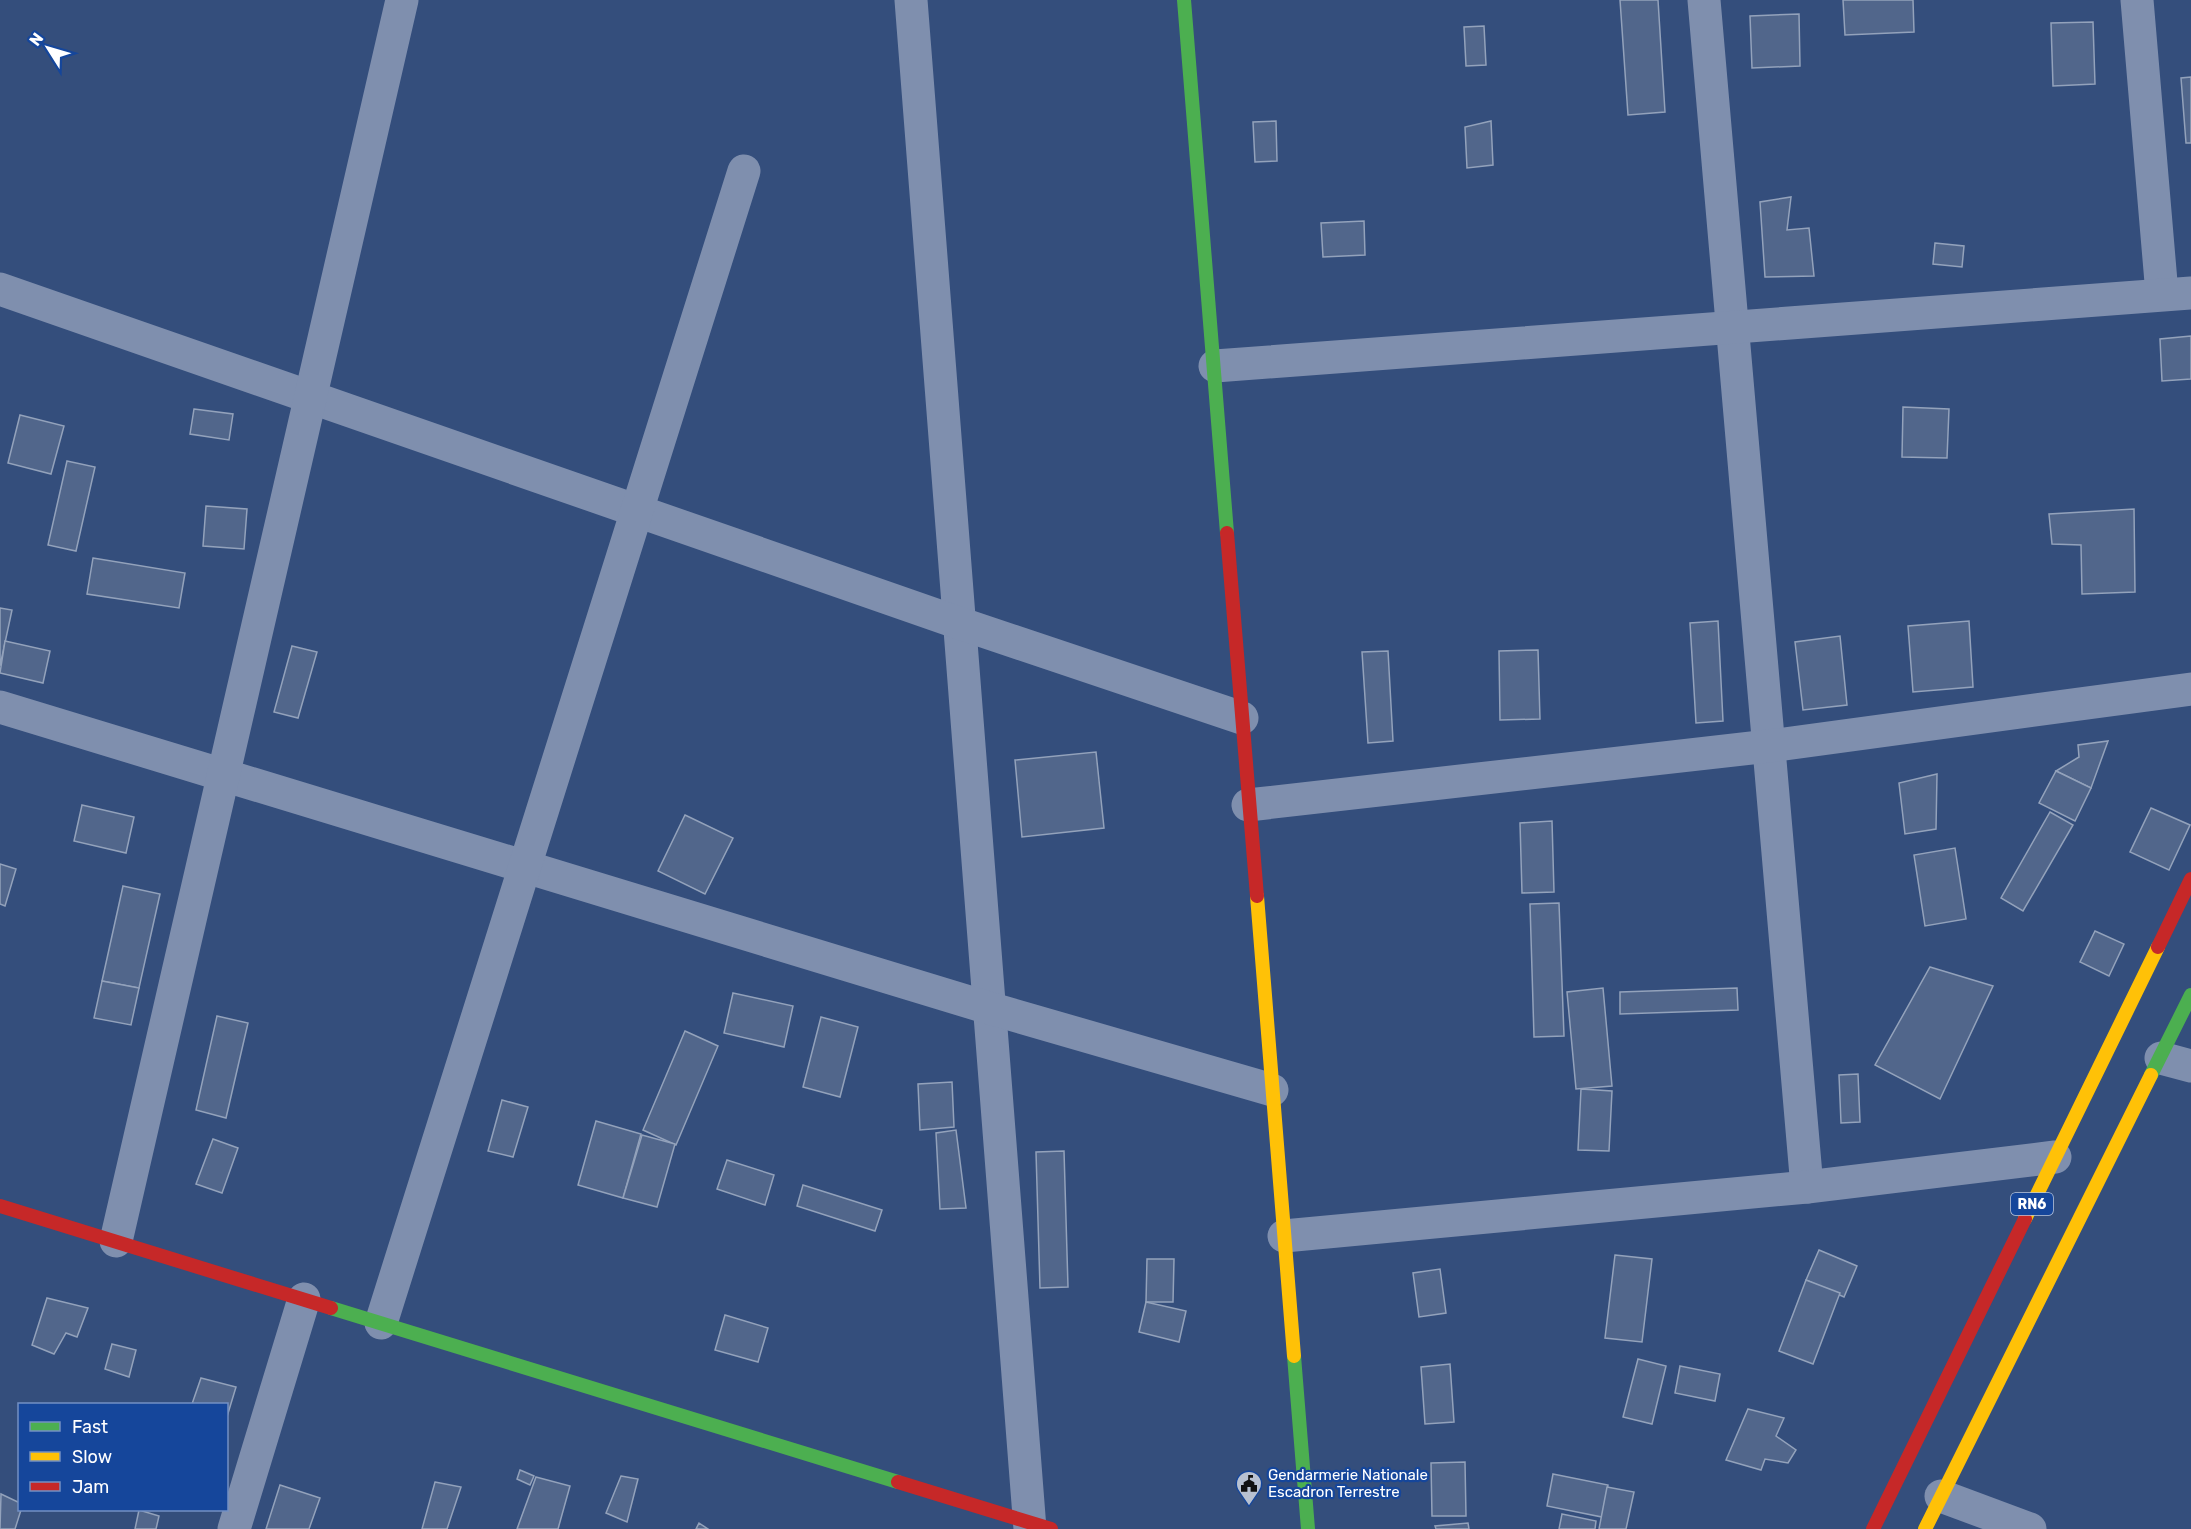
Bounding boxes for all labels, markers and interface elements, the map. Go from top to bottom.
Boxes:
north arrow [18,18,78,78]
text: N [25,29,47,50]
road number: RN6 [2011,1193,2053,1215]
legend [18,1403,228,1511]
text: Fast [72,1416,108,1438]
text: Slow [72,1446,112,1468]
place label: Gendarmerie Nationale Escadron Terrestre [1268,1466,1428,1501]
public building icon: Gendarmerie Nationale Escadron Terrestre [1234,1469,1264,1507]
text: Jam [72,1476,109,1498]

